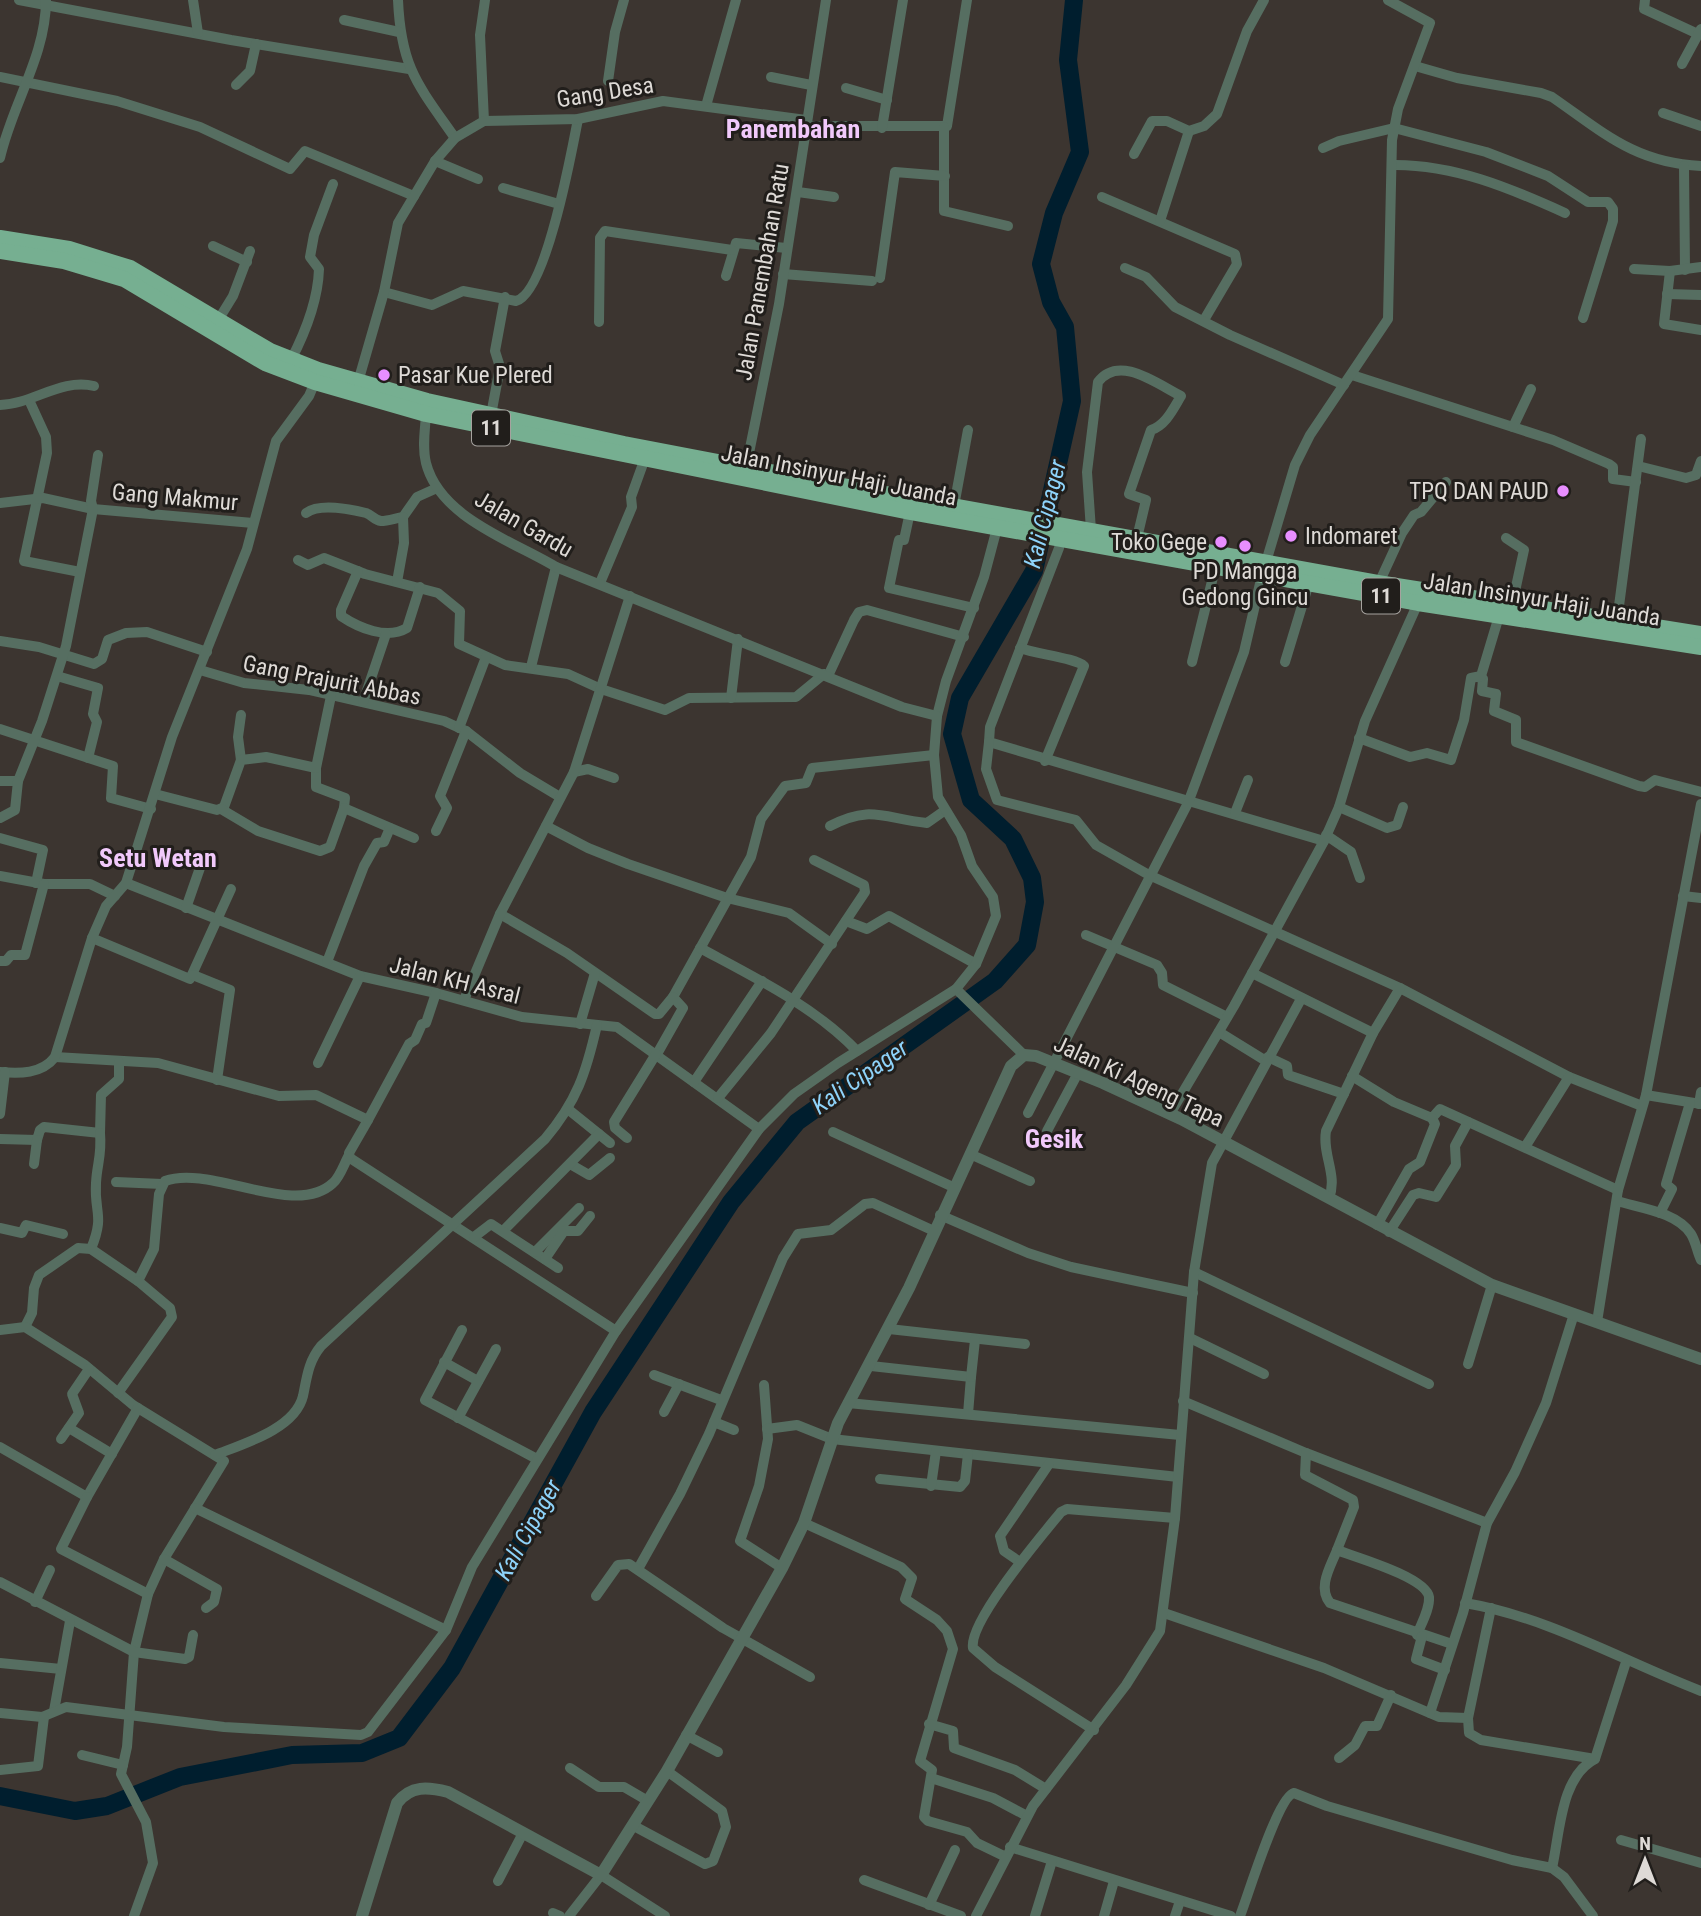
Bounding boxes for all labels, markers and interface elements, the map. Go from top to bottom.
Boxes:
street label: Gang Desa [555,72,655,113]
district label: Panembahan [726,114,860,144]
street label: Jalan Panembahan Ratu [730,162,795,383]
place label: Pasar Kue Plered [398,362,553,389]
marker: Pasar Kue Plered [376,367,392,383]
road number: 11 [472,410,510,446]
street label: Jalan Insinyur Haji Juanda [719,439,959,512]
water label: Kali Cipager [1018,456,1072,571]
place label: TPQ DAN PAUD [1409,478,1549,505]
street label: Gang Makmur [111,479,239,516]
marker: TPQ DAN PAUD [1555,483,1571,499]
street label: Jalan Gardu [470,486,578,563]
place label: Indomaret [1305,523,1398,550]
marker: Indomaret [1283,528,1299,544]
place label: Toko Gege [1111,529,1207,556]
marker: Toko Gege [1213,534,1229,550]
marker: PD Mangga Gedong Gincu [1237,538,1253,554]
place label: PD Mangga Gedong Gincu [1182,558,1308,611]
street label: Jalan Insinyur Haji Juanda [1422,567,1662,632]
road number: 11 [1362,578,1400,614]
street label: Gang Prajurit Abbas [241,650,423,711]
district label: Setu Wetan [99,843,217,873]
street label: Jalan KH Asral [387,951,523,1010]
street label: Jalan Ki Ageng Tapa [1049,1030,1228,1133]
water label: Kali Cipager [807,1033,914,1120]
district label: Gesik [1025,1124,1084,1154]
water label: Kali Cipager [489,1474,568,1585]
north arrow [1610,1825,1680,1895]
text: N [1639,1832,1651,1855]

